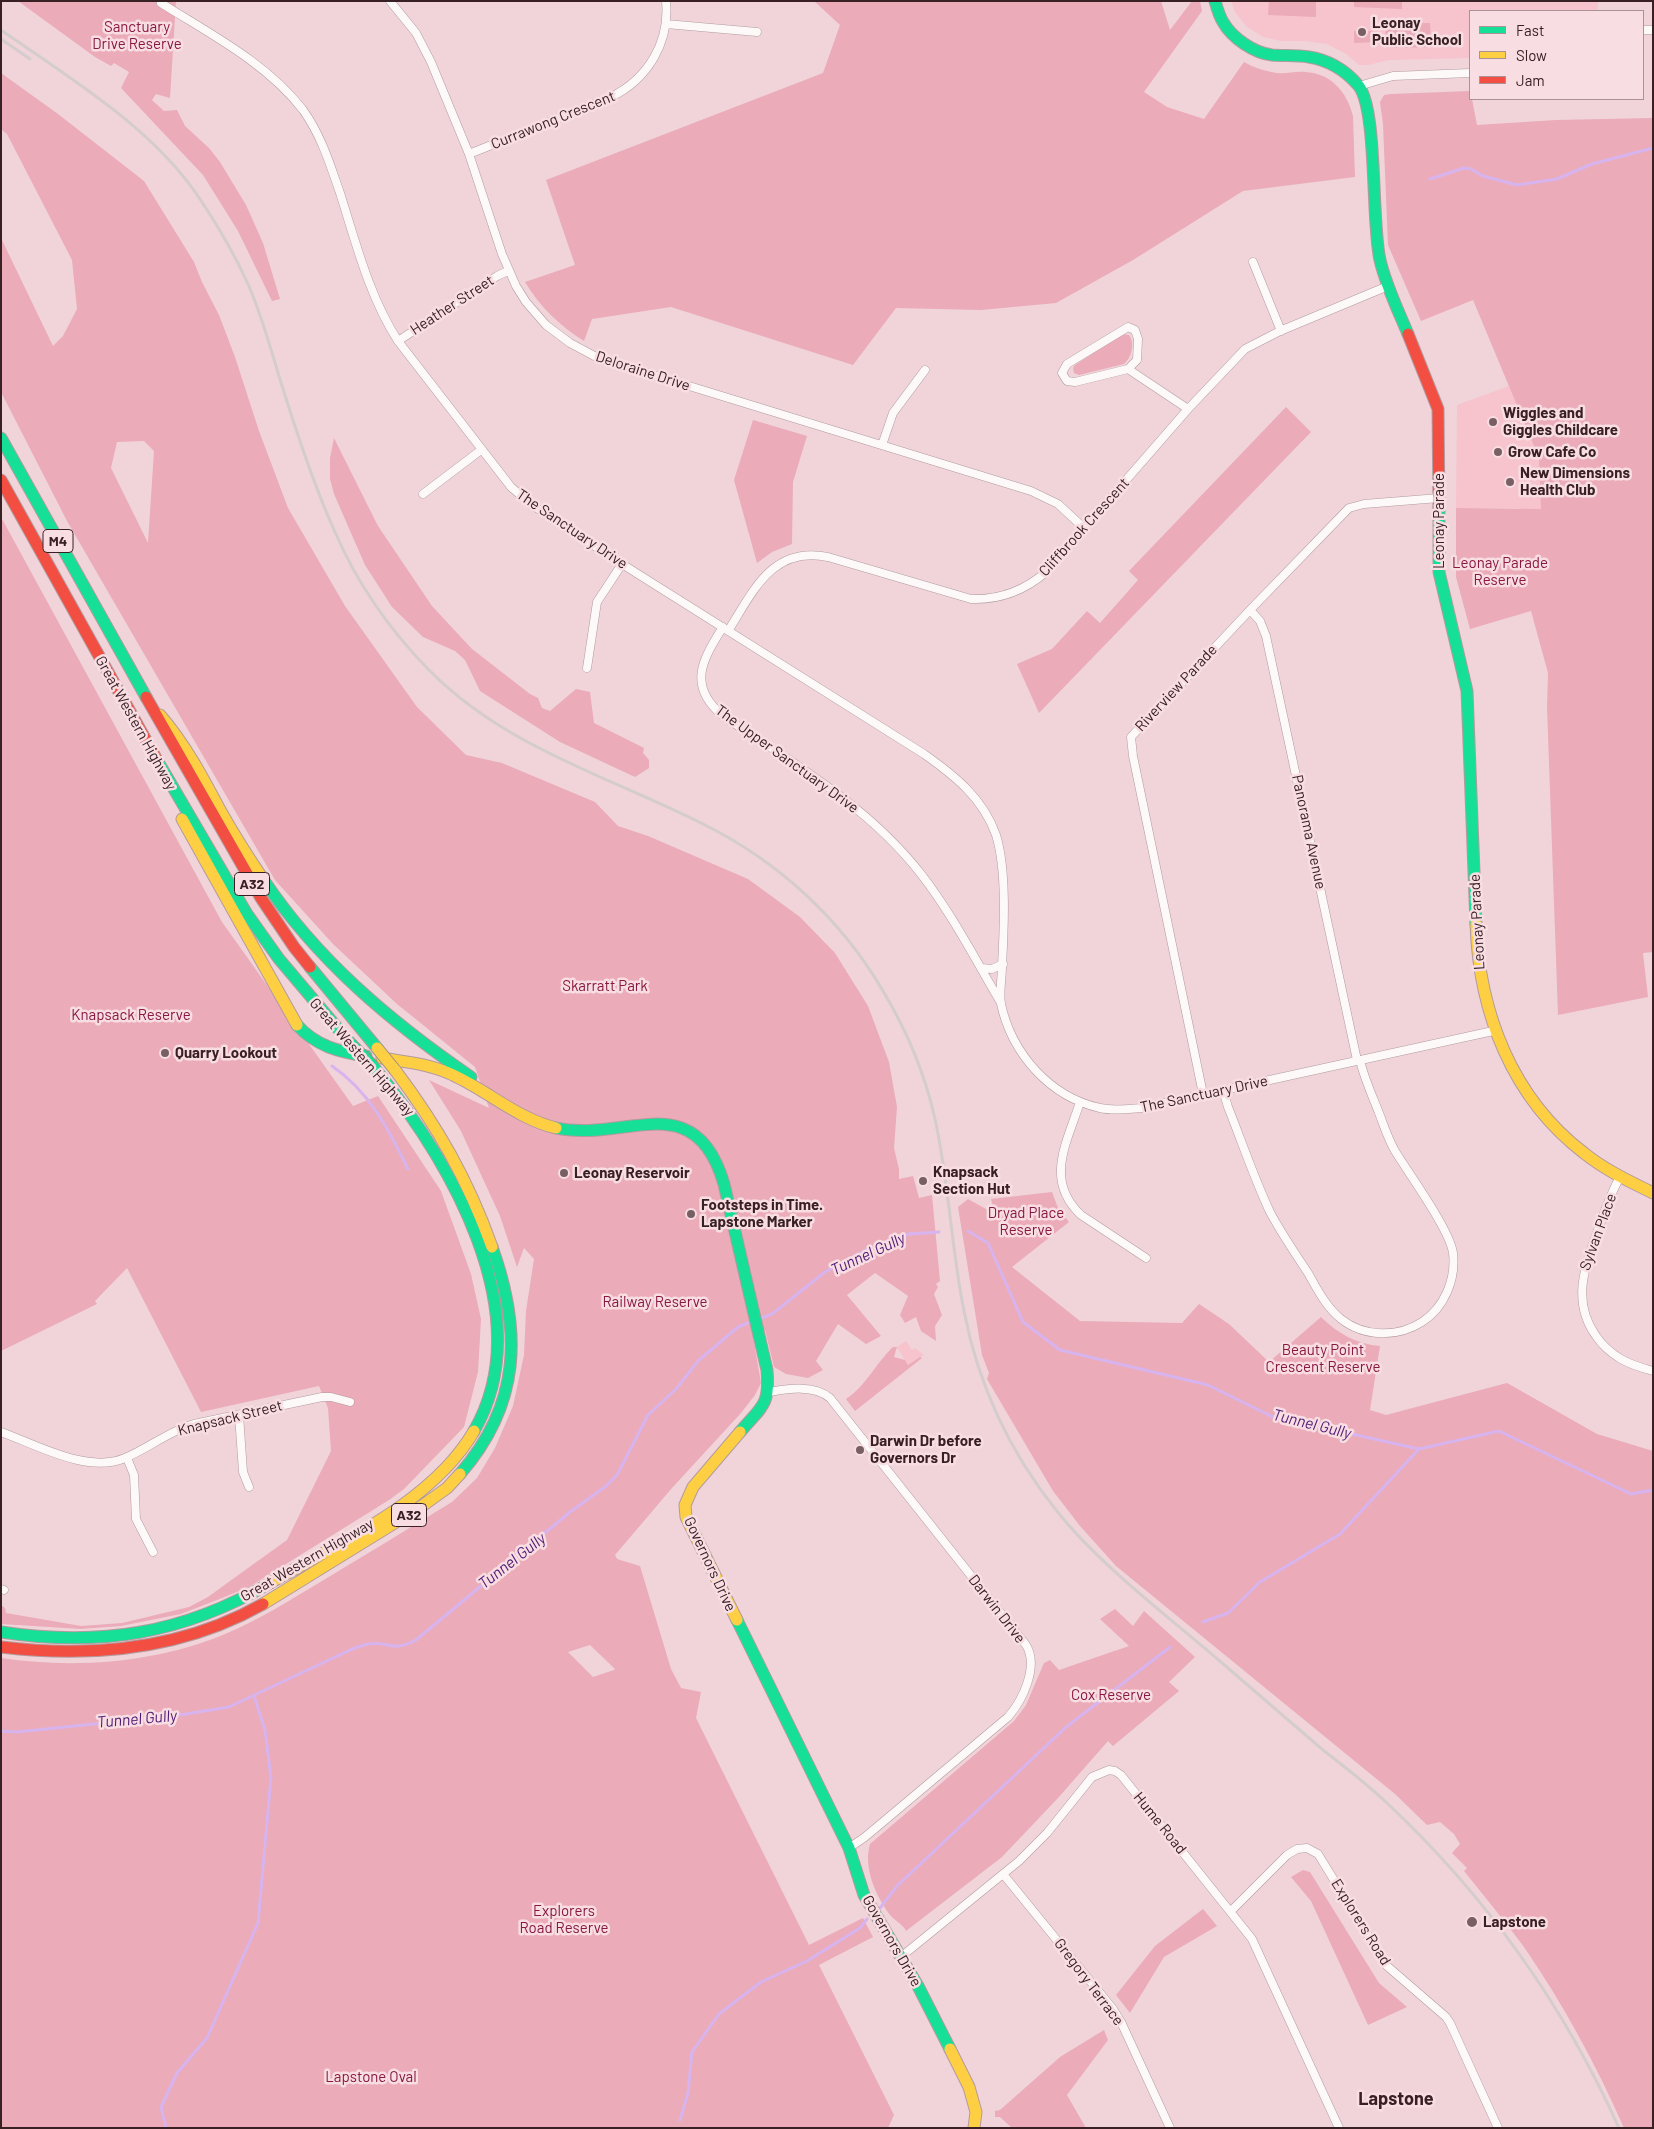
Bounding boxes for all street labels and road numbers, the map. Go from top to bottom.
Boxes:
street label: Currawong Crescent [488,87,618,153]
street label: Heather Street [407,271,497,339]
street label: Deloraine Drive [594,347,692,395]
street label: Leonay Parade [1430,473,1448,569]
street label: Cliffbrook Crescent [1035,474,1133,580]
street label: The Sanctuary Drive [513,485,631,573]
road number: M4 [43,530,73,552]
street label: Riverview Parade [1131,641,1221,735]
street label: Great Western Highway [92,653,180,793]
street label: The Upper Sanctuary Drive [712,701,862,817]
street label: Panorama Avenue [1288,773,1330,891]
road number: A32 [234,872,270,896]
street label: Leonay Parade [1465,874,1489,970]
street label: Great Western Highway [306,994,418,1120]
street label: The Sanctuary Drive [1139,1072,1269,1116]
street label: Sylvan Place [1576,1191,1620,1273]
street label: Knapsack Street [176,1396,284,1440]
road number: A32 [392,1504,426,1526]
street label: Governors Drive [680,1514,740,1614]
street label: Great Western Highway [237,1515,377,1605]
street label: Darwin Drive [965,1571,1029,1647]
street label: Hume Road [1130,1788,1190,1858]
street label: Explorers Road [1327,1876,1395,1968]
street label: Governors Drive [859,1892,925,1990]
street label: Gregory Terrace [1050,1935,1128,2029]

